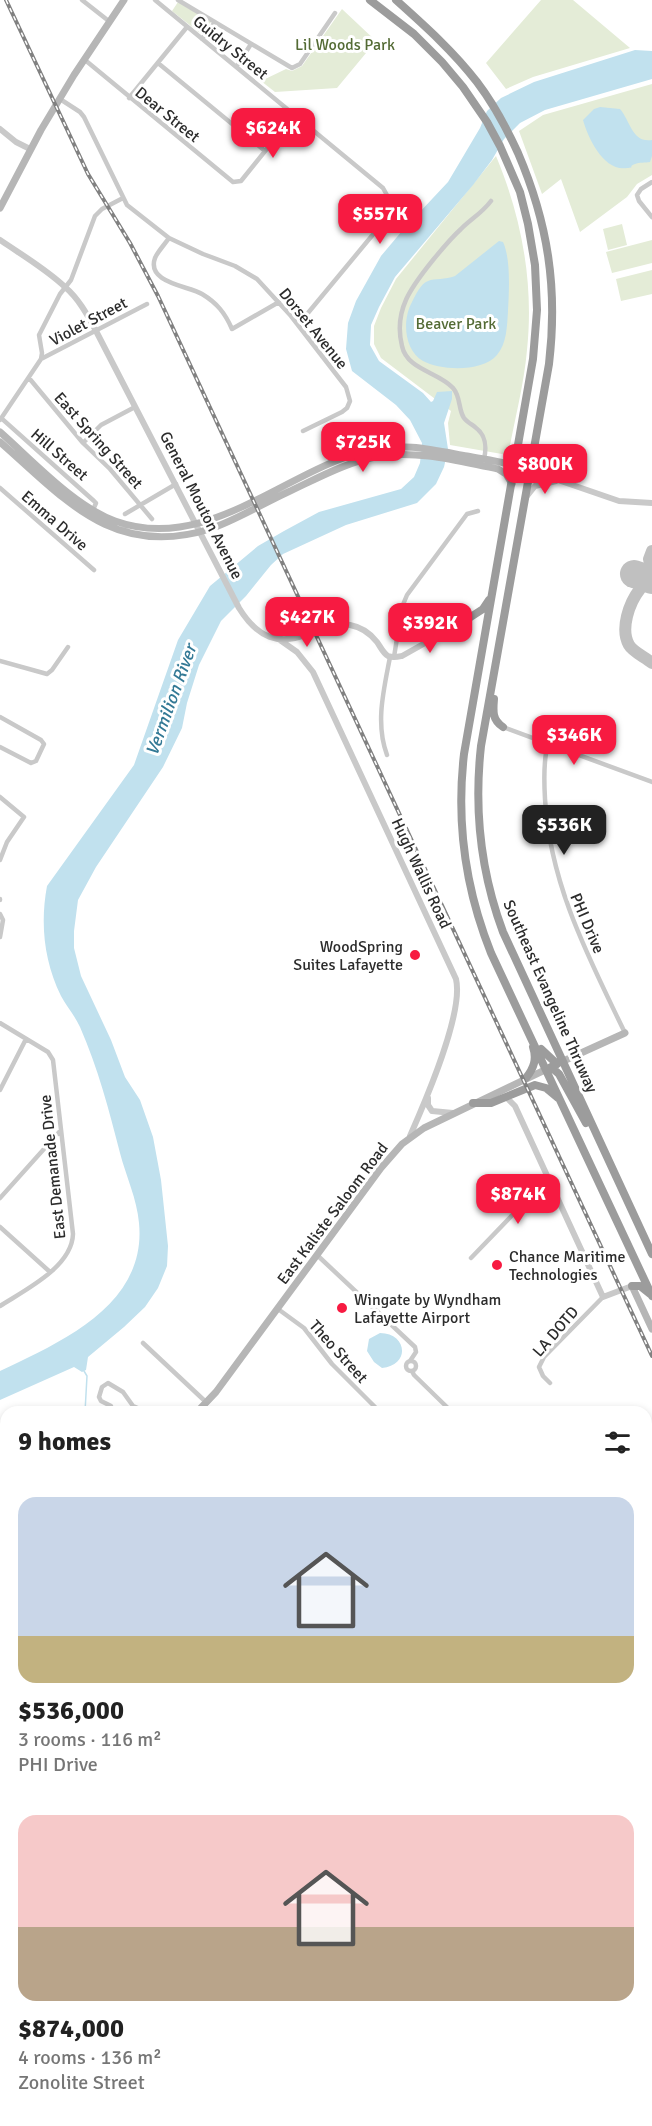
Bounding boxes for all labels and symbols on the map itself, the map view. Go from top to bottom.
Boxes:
street label: Guidry Street [189,11,272,84]
park label: Lil Woods Park [295,35,395,55]
street label: Dear Street [131,83,204,147]
pin: $624K [231,108,315,159]
pin: $557K [338,194,422,245]
street label: Dorset Avenue [274,284,352,373]
street label: Violet Street [46,293,131,351]
park label: Beaver Park [416,314,496,334]
street label: East Spring Street [50,388,147,494]
pin: $725K [321,422,405,473]
street label: Hill Street [27,424,92,485]
street label: General Mouton Avenue [155,428,247,583]
pin: $800K [503,444,587,495]
street label: Emma Drive [17,486,92,555]
pin: $427K [265,597,349,648]
pin: $392K [388,603,472,654]
water label: Vermilion River [141,639,202,759]
pin: $346K [532,715,616,766]
pin: $536K [522,805,606,856]
street label: Hugh Wallis Road [387,815,455,932]
street label: PHI Drive [565,890,609,957]
street label: Southeast Evangeline Thruway [498,897,602,1096]
place label: WoodSpring Suites Lafayette [293,937,403,975]
marker: WoodSpring Suites Lafayette [408,948,422,962]
street label: East Demanade Drive [35,1094,71,1240]
street label: East Kaliste Saloom Road [273,1139,393,1288]
pin: $874K [476,1174,560,1225]
place label: Chance Maritime Technologies [509,1247,625,1285]
marker: Chance Maritime Technologies [490,1258,504,1272]
place label: Wingate by Wyndham Lafayette Airport [354,1290,501,1328]
marker: Wingate by Wyndham Lafayette Airport [335,1301,349,1315]
street label: LA DOTD [528,1302,583,1361]
street label: Theo Street [305,1316,372,1388]

